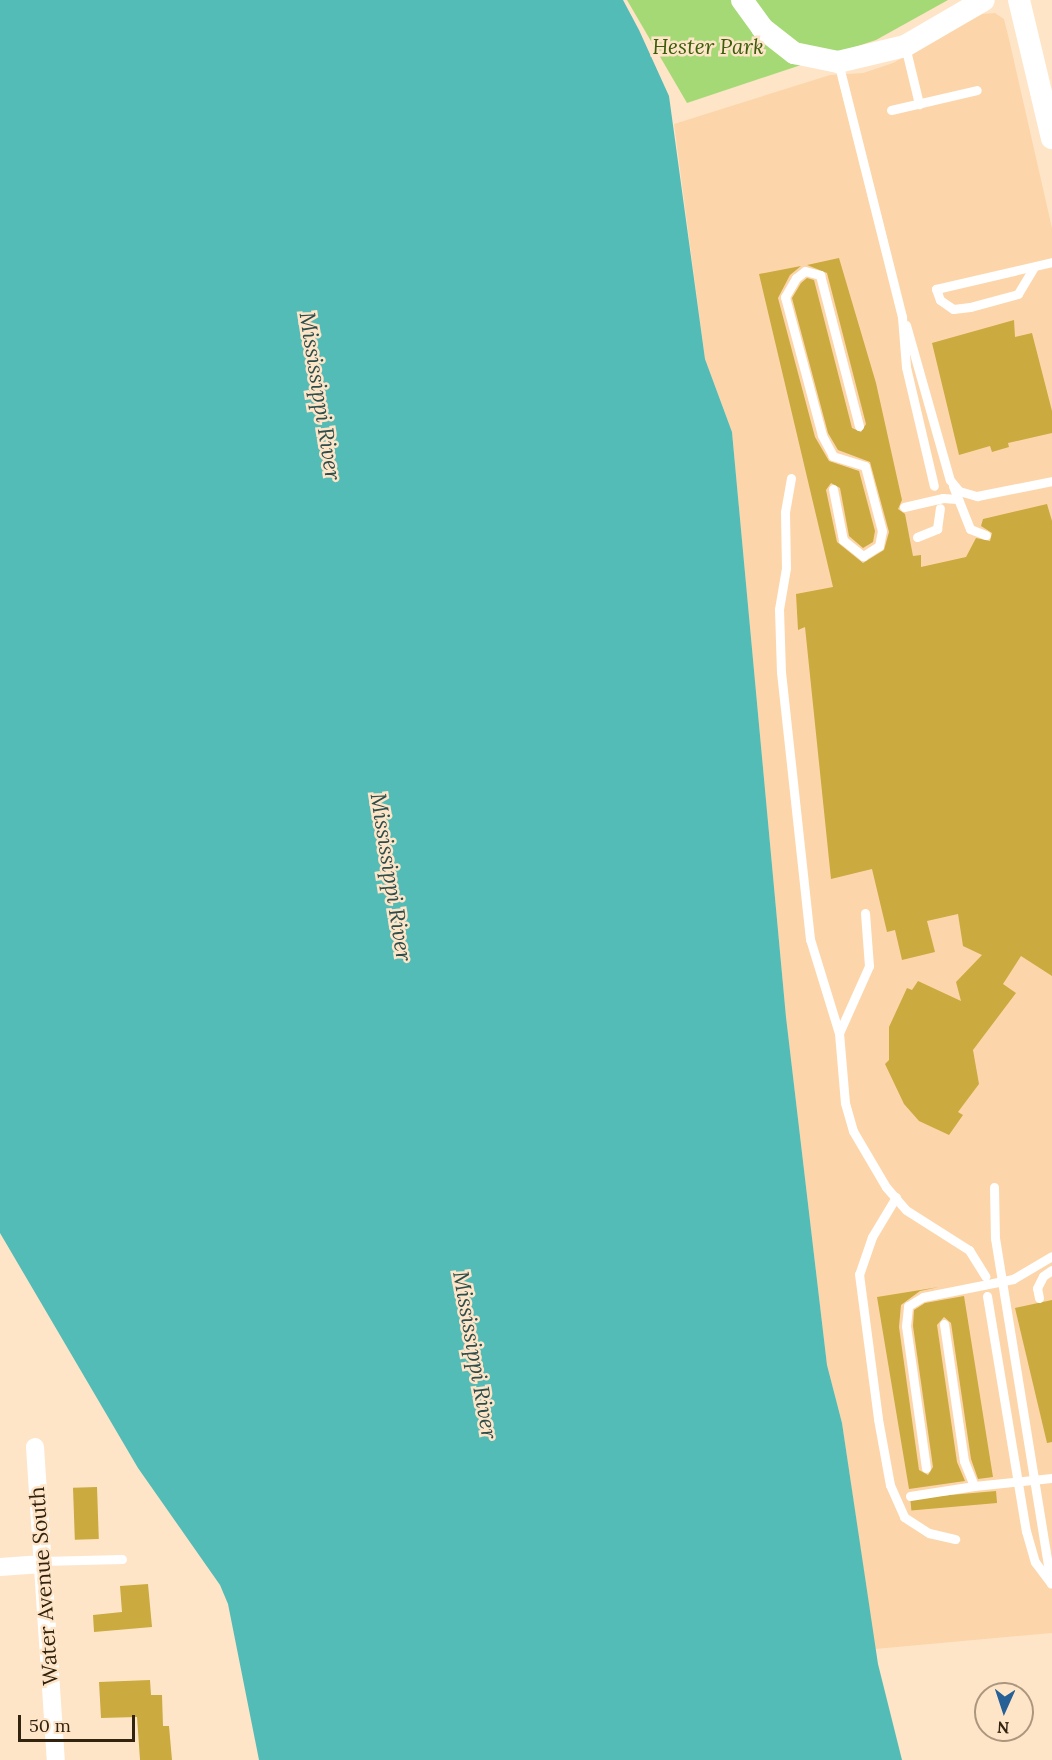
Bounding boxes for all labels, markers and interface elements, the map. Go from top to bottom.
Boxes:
park label: Hester Park [652,34,764,60]
water label: Mississippi River [294,310,346,482]
water label: Mississippi River [365,791,417,963]
water label: Mississippi River [447,1269,503,1441]
street label: Water Avenue South [24,1486,64,1686]
north arrow [974,1682,1034,1742]
scale bar [21,1703,138,1741]
text: 50 m [29,1714,71,1737]
text: N [996,1718,1010,1738]

